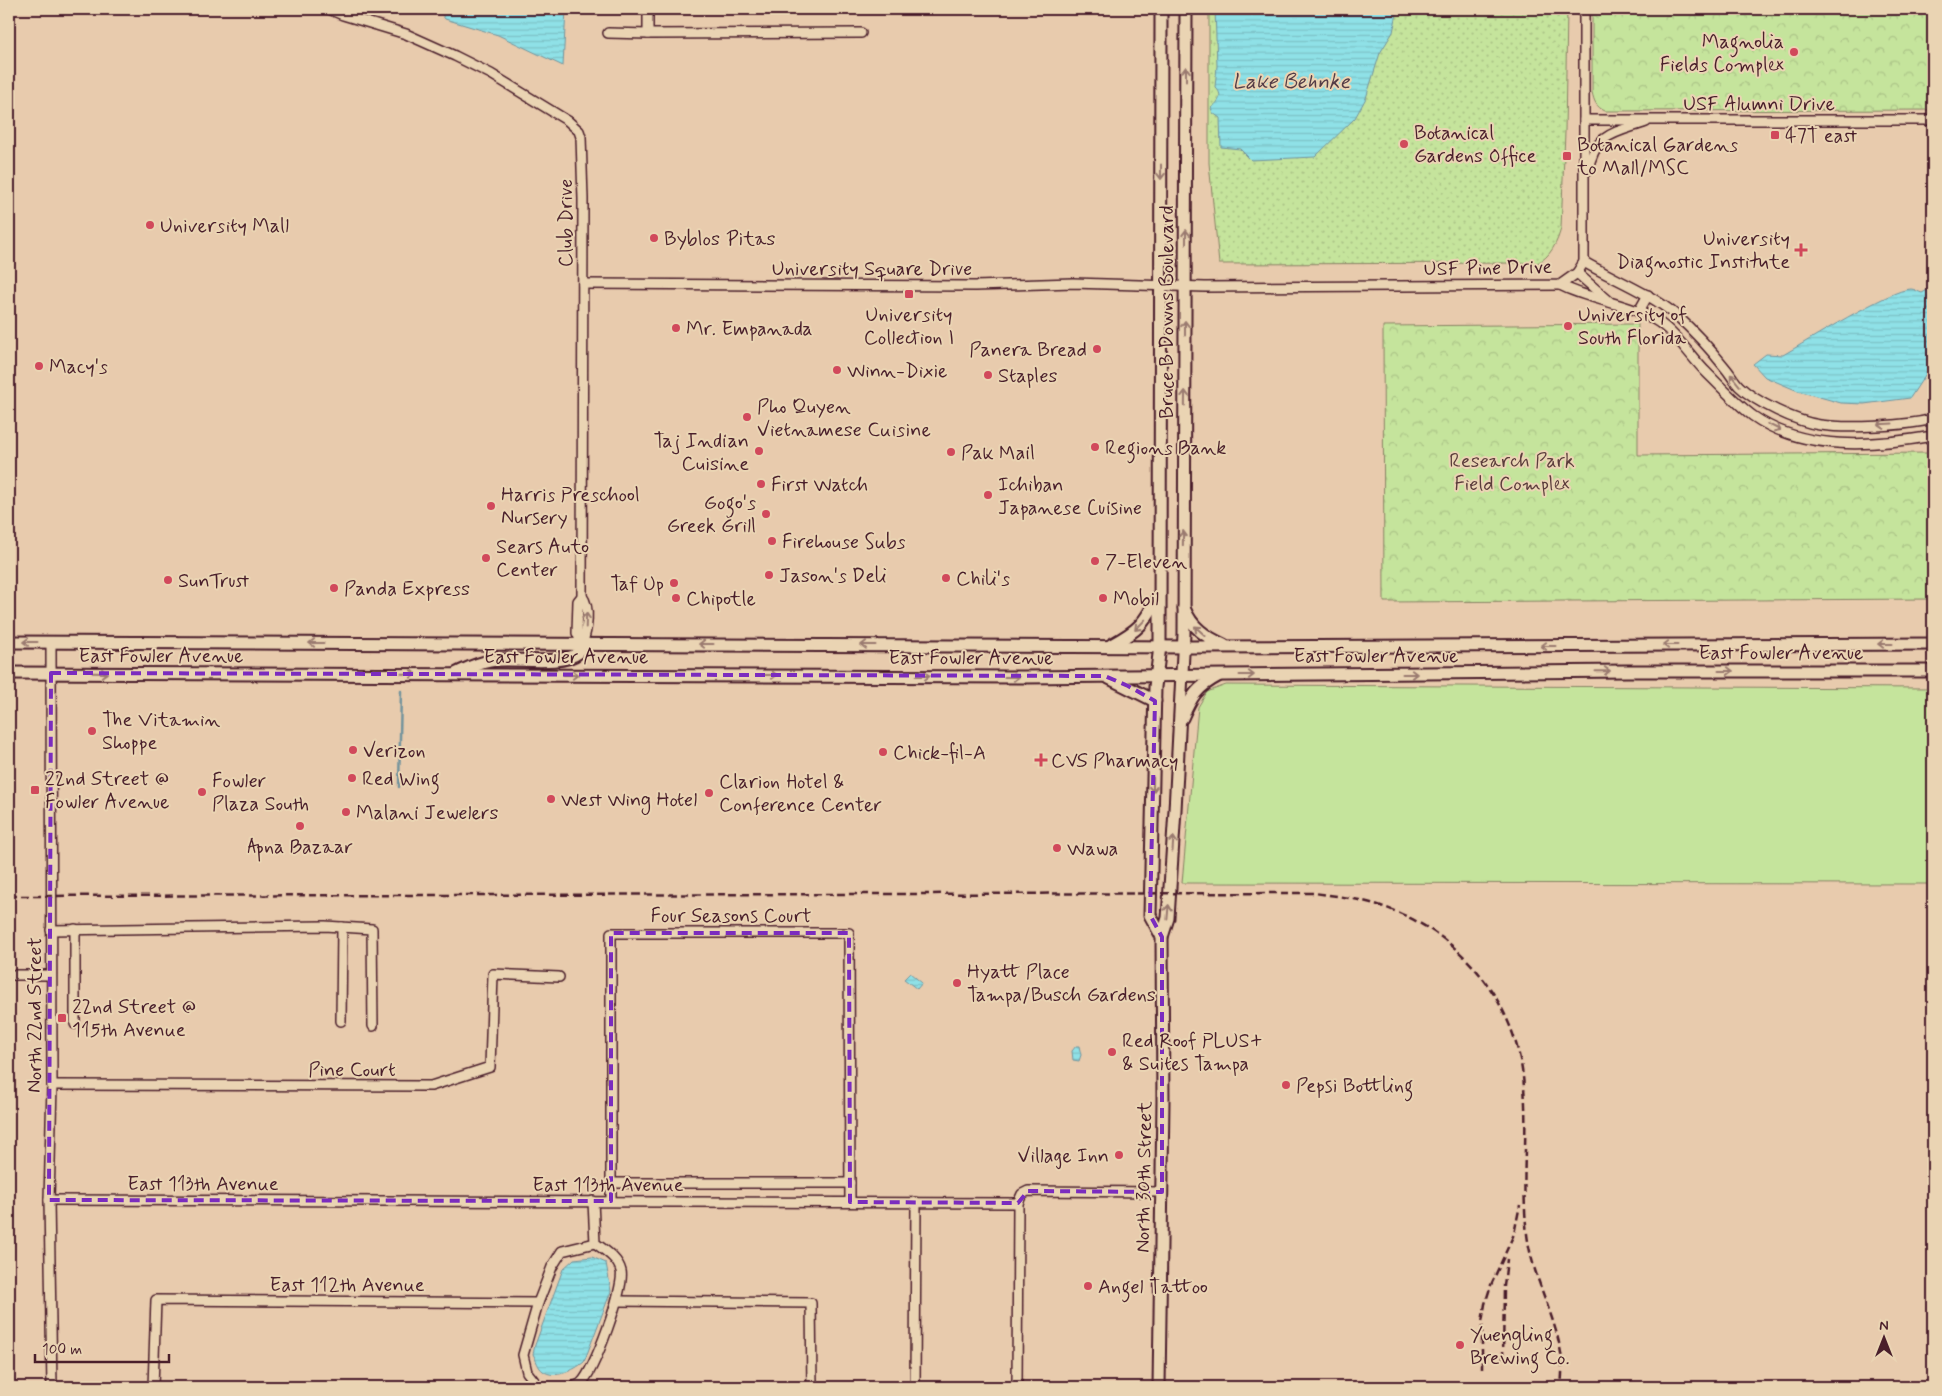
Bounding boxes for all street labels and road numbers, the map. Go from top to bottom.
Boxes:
street label: USF Alumni Drive [1683,91,1835,118]
street label: Club Drive [553,179,580,267]
street label: Bruce B Downs Boulevard [1154,205,1181,419]
street label: USF Pine Drive [1424,254,1553,283]
street label: University Square Drive [772,256,972,283]
street label: East Fowler Avenue [1699,640,1863,667]
street label: East Fowler Avenue [79,643,243,670]
street label: East Fowler Avenue [1294,643,1458,670]
street label: East Fowler Avenue [484,644,648,671]
street label: East Fowler Avenue [889,645,1053,672]
street label: Four Seasons Court [650,903,812,930]
street label: North 22nd Street [22,937,49,1093]
street label: Pine Court [308,1057,396,1084]
street label: North 30th Street [1130,1101,1159,1253]
street label: East 113th Avenue [127,1171,279,1198]
street label: East 113th Avenue [532,1172,684,1199]
street label: East 112th Avenue [269,1272,425,1299]

